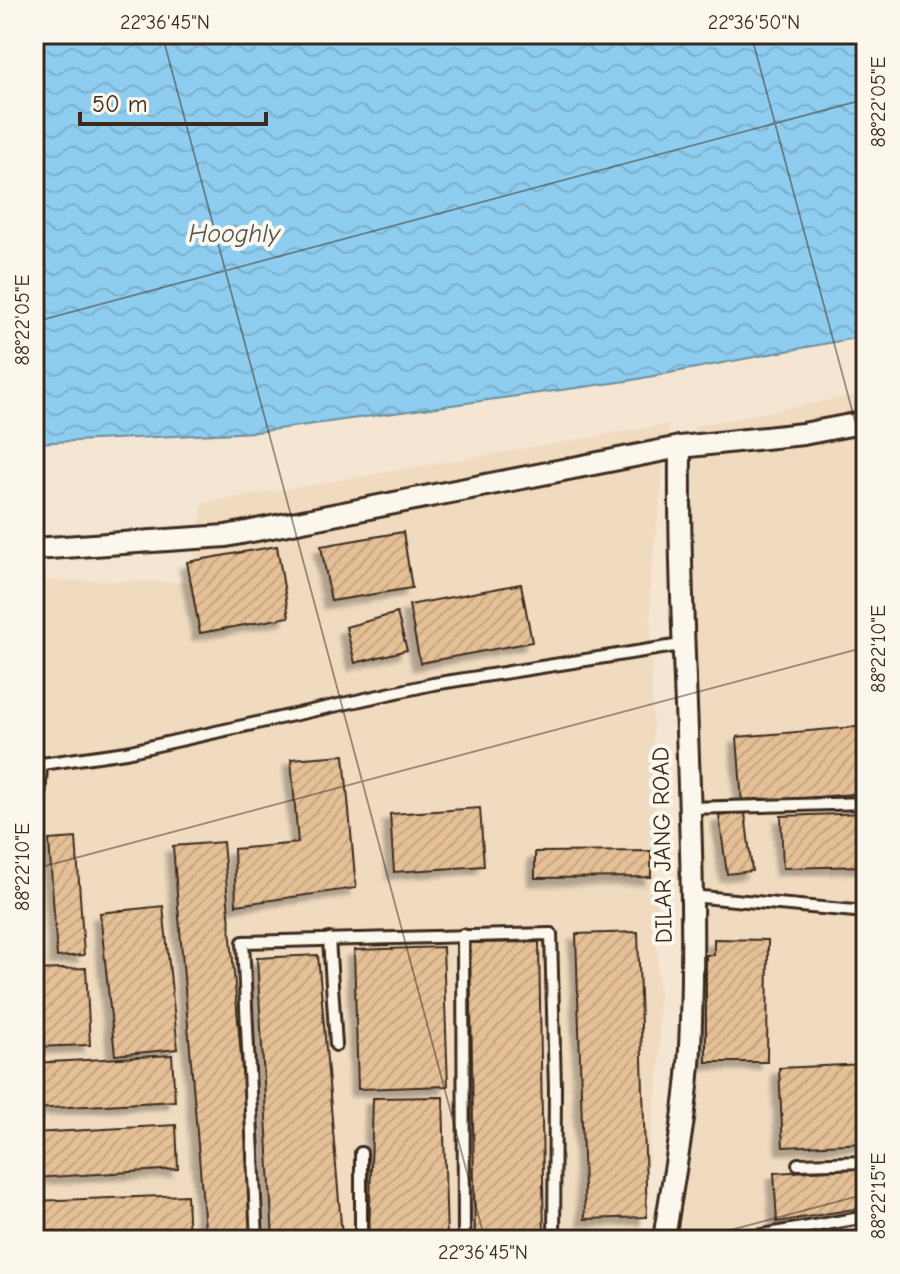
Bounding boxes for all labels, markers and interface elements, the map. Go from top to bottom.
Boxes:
text: 22°36'45"N [120,11,210,34]
text: 22°36'50"N [708,11,800,34]
text: 88°22'05"E [867,57,890,147]
scale bar [80,76,266,126]
text: 50 m [92,90,148,118]
water label: Hooghly [188,219,281,249]
text: 88°22'05"E [11,275,34,365]
text: 88°22'10"E [867,605,890,693]
street label: DILAR JANG ROAD [646,746,678,944]
text: 88°22'10"E [11,823,34,911]
text: 88°22'15"E [867,1153,890,1239]
text: 22°36'45"N [438,1241,528,1264]

